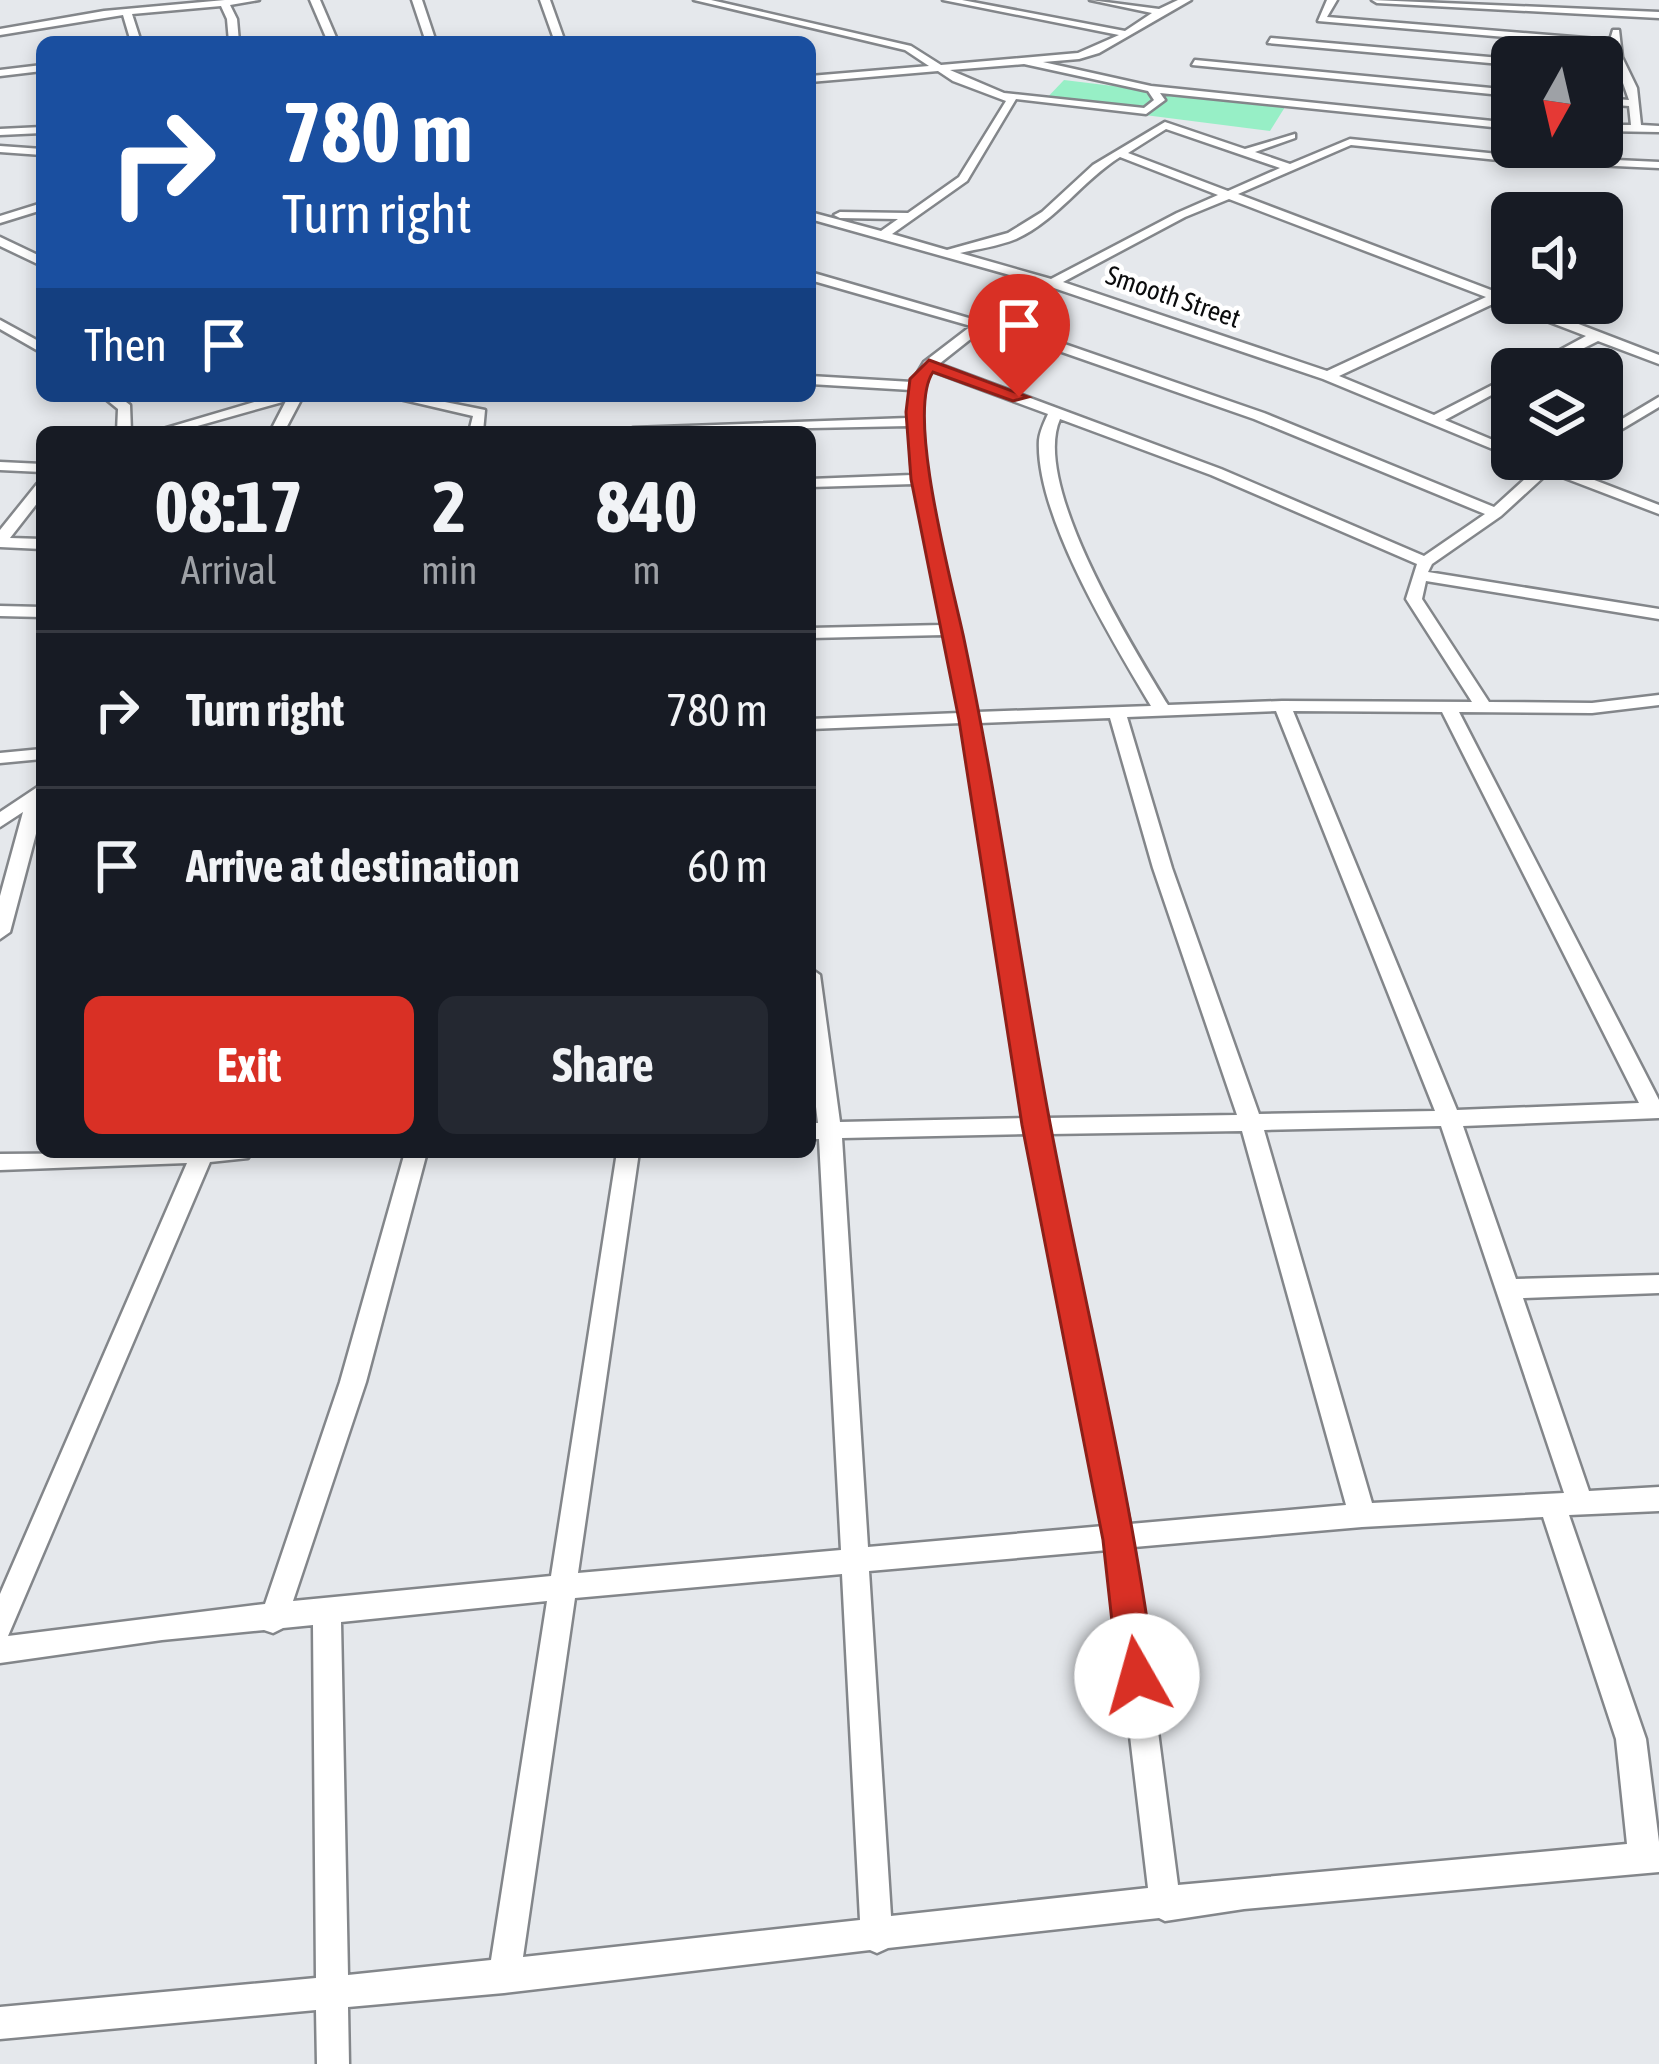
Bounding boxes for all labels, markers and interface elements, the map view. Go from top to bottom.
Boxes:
north arrow [1491,36,1623,168]
map controls [1491,36,1623,480]
icon: right [84,84,240,240]
text: 780 m [282,84,472,180]
text: Turn right [282,183,472,244]
button: sound [1491,192,1623,324]
street label: Smooth Street [1102,259,1245,334]
pin [968,274,1070,397]
icon: arrive [986,292,1052,358]
icon: arrive [191,312,257,378]
text: Then [84,319,167,371]
button: layers [1491,348,1623,480]
text: 08:17 [155,465,303,547]
text: 2 [432,465,466,547]
text: 840 [596,465,697,547]
text: Arrival [181,548,276,592]
text: min [421,548,477,592]
text: m [633,548,661,592]
icon: right [84,677,150,743]
text: Turn right [186,684,344,736]
text: 780 m [666,684,768,736]
icon: arrive [84,833,150,899]
text: Arrive at destination [186,840,520,892]
text: 60 m [687,840,768,892]
button: Exit [84,996,414,1134]
button: Share [438,996,768,1134]
position arrow [1074,1613,1200,1739]

